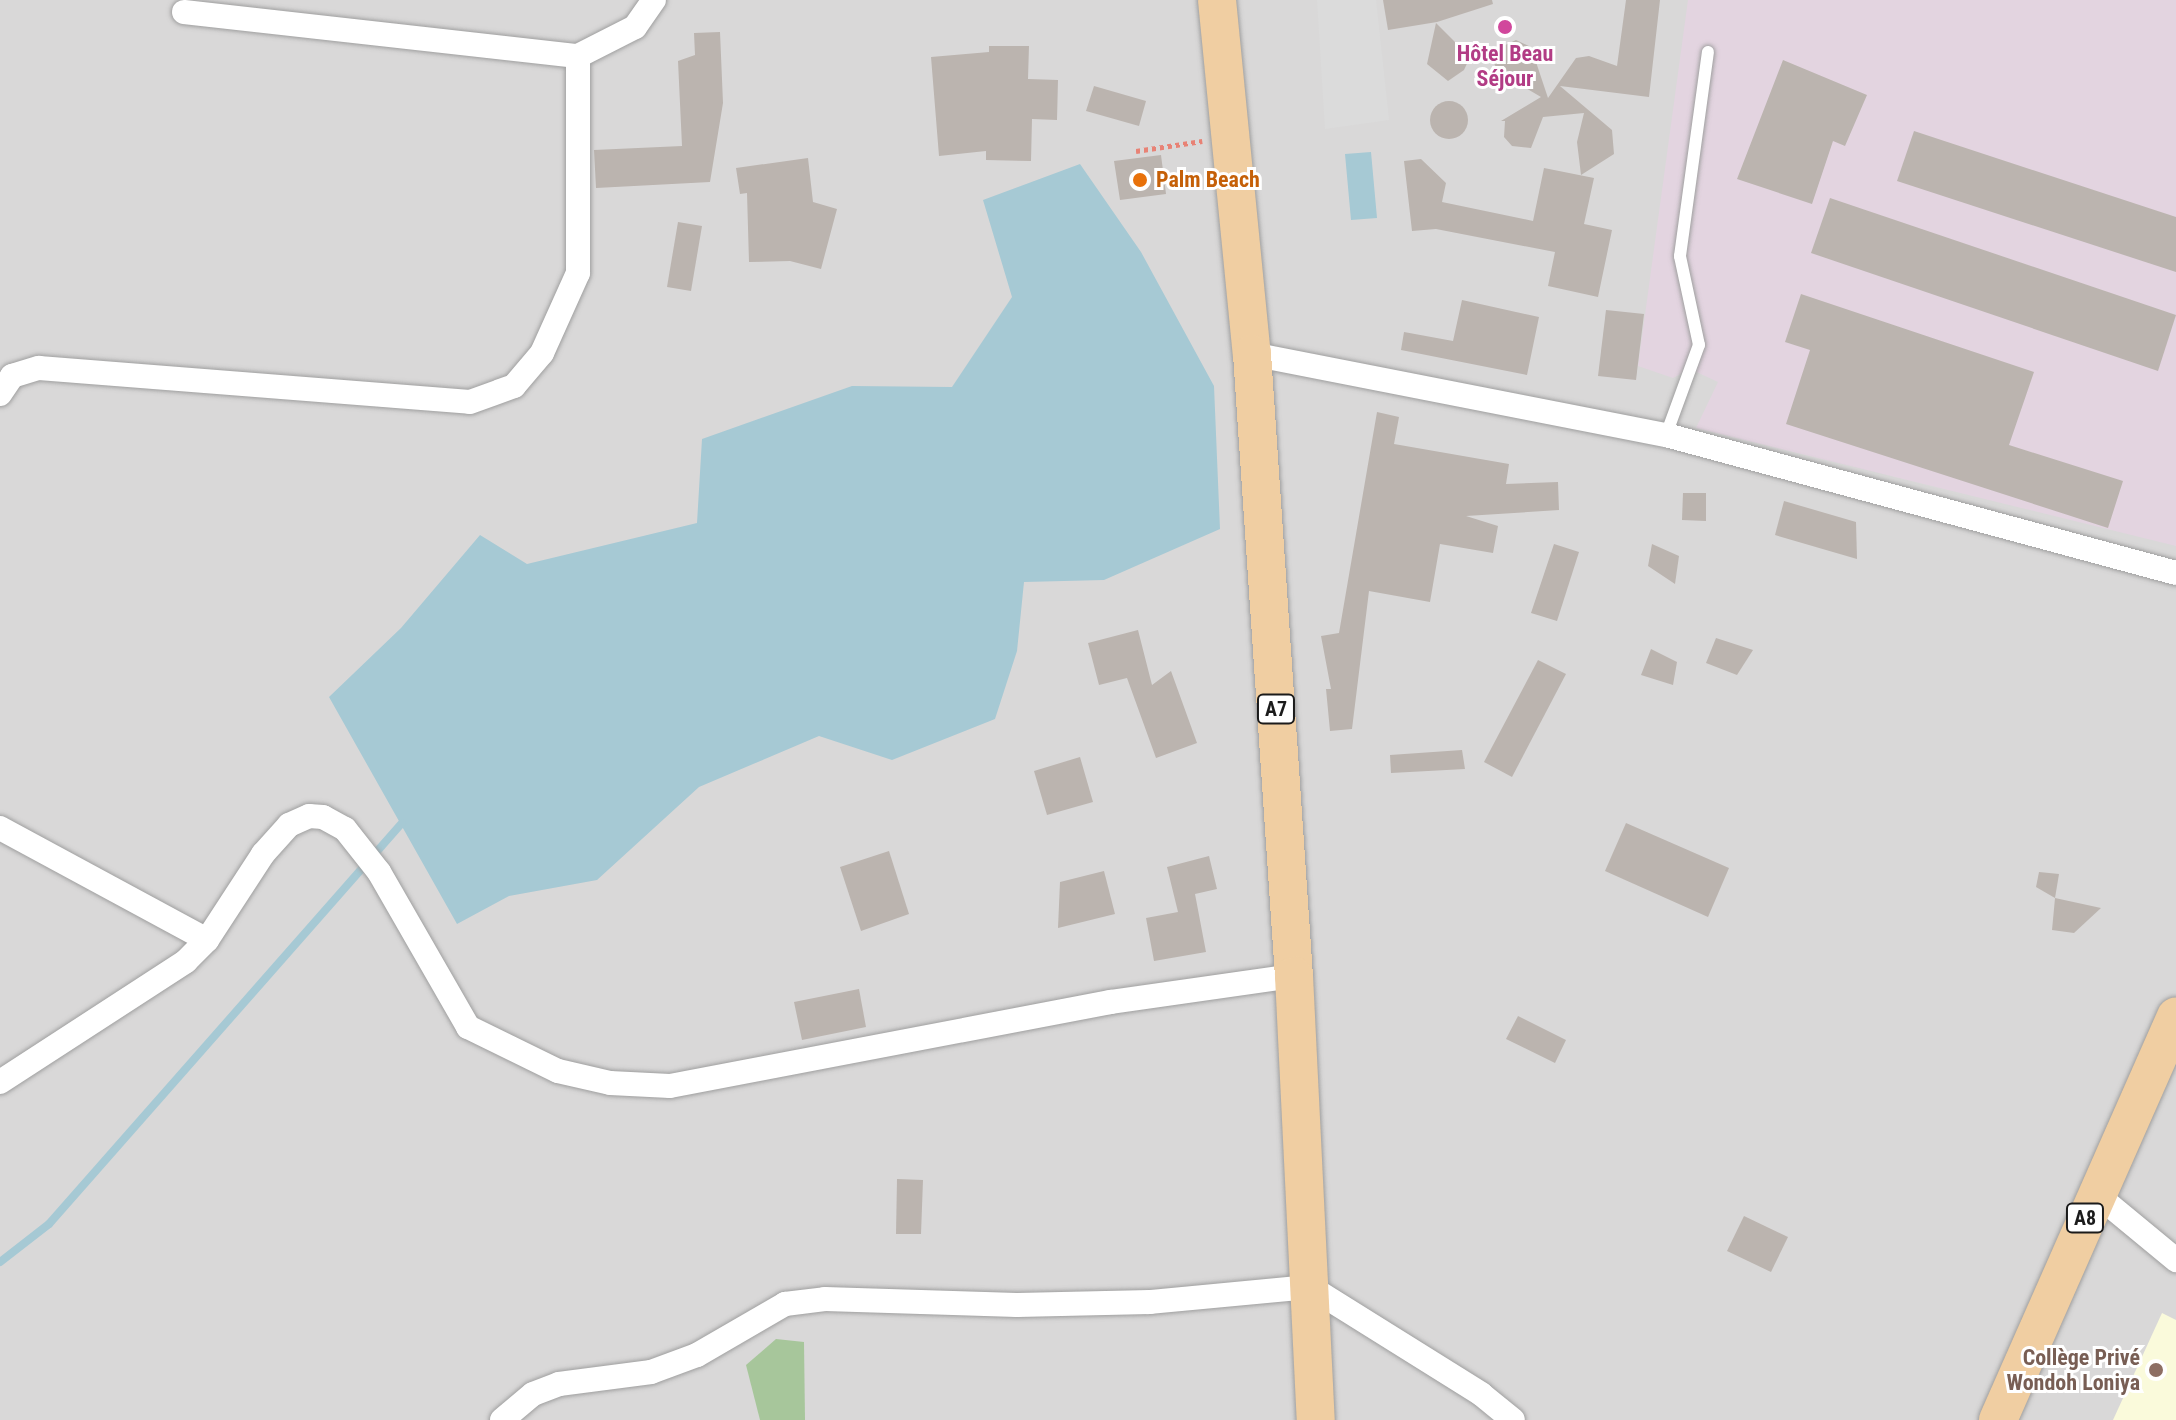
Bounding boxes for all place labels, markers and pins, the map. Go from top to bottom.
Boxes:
marker: Hôtel Beau Séjour [1496,18,1514,36]
place label: Hôtel Beau Séjour [1457,40,1553,92]
place label: Palm Beach [1156,167,1260,193]
marker: Palm Beach [1131,171,1149,189]
place label: Collège Privé Wondoh Loniya [2006,1344,2140,1396]
marker: Collège Privé Wondoh Loniya [2147,1361,2165,1379]

